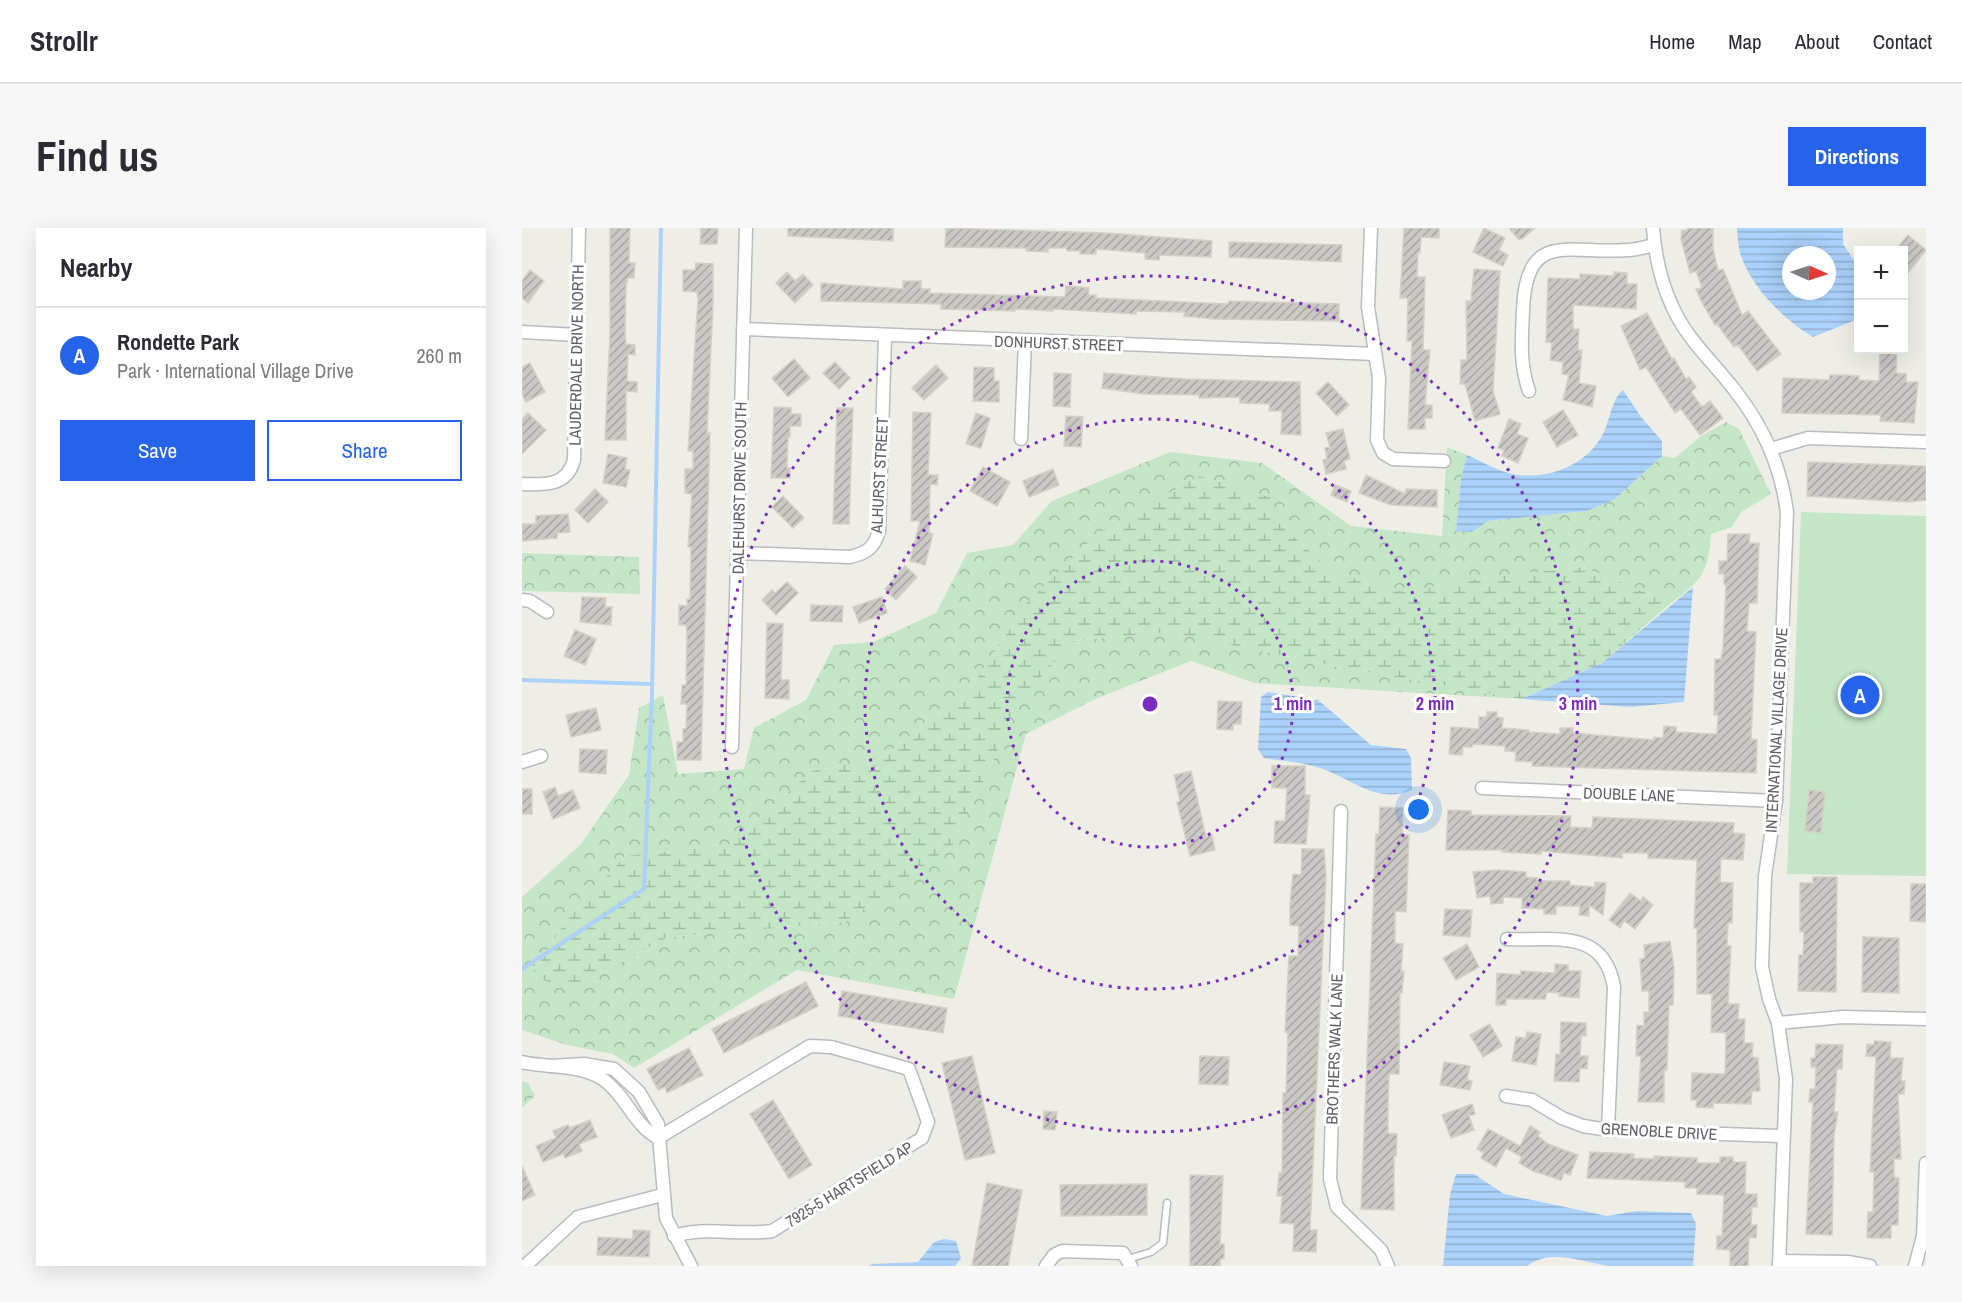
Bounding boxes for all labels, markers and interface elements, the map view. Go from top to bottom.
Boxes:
text: Strollr [30,22,98,60]
text: Home [1649,27,1695,56]
text: Map [1728,27,1762,56]
text: About [1795,27,1840,56]
text: Contact [1873,27,1932,56]
button: Directions [1788,127,1926,186]
text: Find us [36,128,158,184]
north arrow [1782,246,1836,300]
map controls [1854,246,1908,354]
button: + [1854,246,1908,300]
text: Nearby [60,250,132,285]
street label: LAUDERDALE DRIVE NORTH [563,264,589,446]
button: − [1854,300,1908,354]
text: Rondette Park [117,327,239,357]
street label: DONHURST STREET [994,330,1124,356]
text: A [74,342,85,369]
text: 260 m [416,342,462,369]
text: Park · International Village Drive [117,357,354,384]
street label: DALEHURST DRIVE SOUTH [726,402,752,574]
street label: ALHURST STREET [865,416,893,535]
button: Save [60,420,255,481]
button: Share [267,420,462,481]
street label: INTERNATIONAL VILLAGE DRIVE [1760,627,1792,833]
pin: A [1840,672,1880,718]
text: 1 min [1274,691,1312,716]
text: 2 min [1416,691,1454,716]
text: 3 min [1559,691,1597,716]
centre of rings [1140,694,1160,714]
street label: DOUBLE LANE [1583,781,1675,807]
your location [1404,795,1433,824]
street label: BROTHERS WALK LANE [1320,973,1348,1125]
street label: GRENOBLE DRIVE [1600,1117,1718,1145]
street label: 7925-5 HARTSFIELD AP [781,1136,917,1232]

